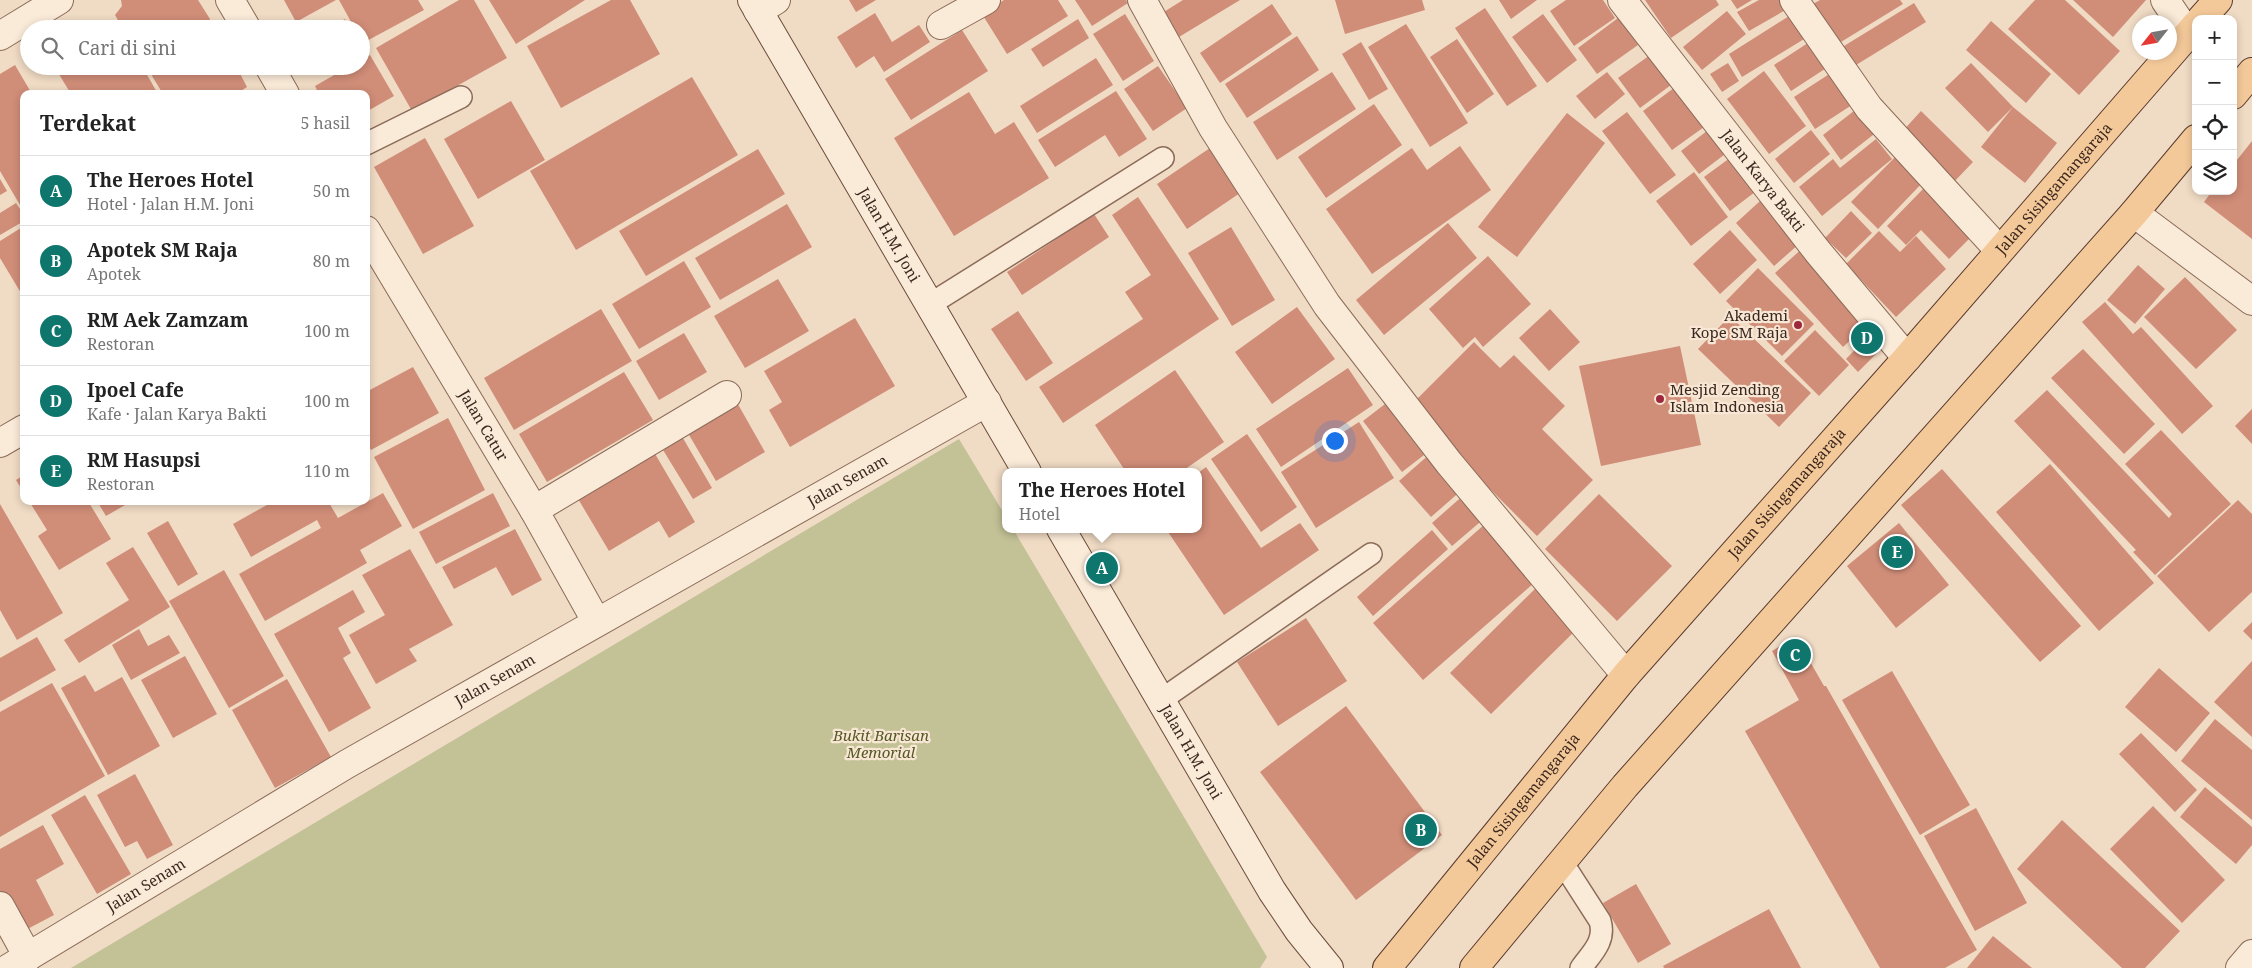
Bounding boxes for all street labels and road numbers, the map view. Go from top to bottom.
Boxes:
street label: Jalan Sisingamangaraja [1990,118,2116,259]
street label: Jalan Karya Bakti [1717,124,1810,236]
street label: Jalan H.M. Joni [854,183,925,286]
street label: Jalan Catur [454,385,513,464]
street label: Jalan Sisingamangaraja [1722,423,1850,563]
street label: Jalan Senam [803,449,891,511]
street label: Jalan Senam [450,649,538,710]
street label: Jalan H.M. Joni [1156,700,1227,803]
street label: Jalan Sisingamangaraja [1461,728,1584,872]
street label: Jalan Senam [101,853,189,917]

